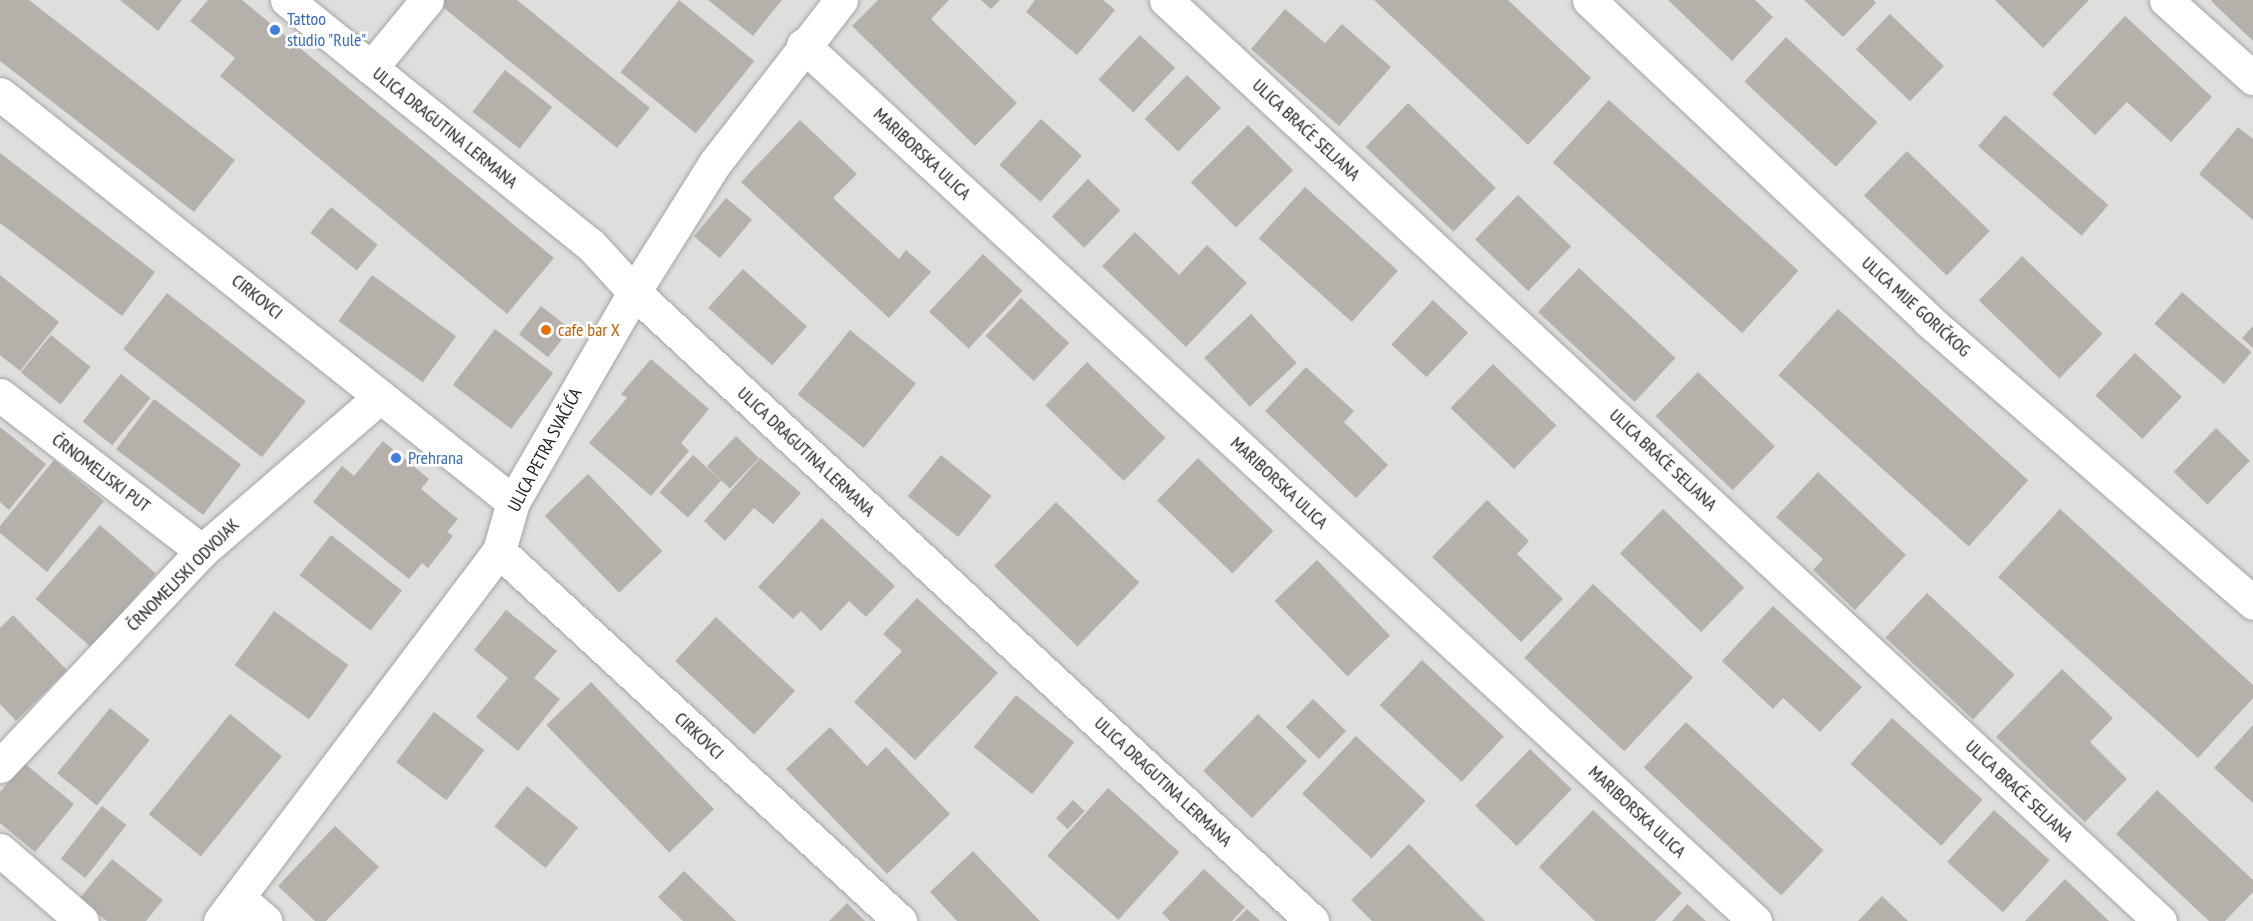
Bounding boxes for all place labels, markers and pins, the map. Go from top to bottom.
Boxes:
place label: Tattoo studio "Rule" [287,9,367,52]
marker: Tattoo studio "Rule" [268,23,282,37]
place label: cafe bar X [558,319,620,341]
marker: cafe bar X [539,323,553,337]
place label: Prehrana [408,447,463,469]
marker: Prehrana [389,451,403,465]

